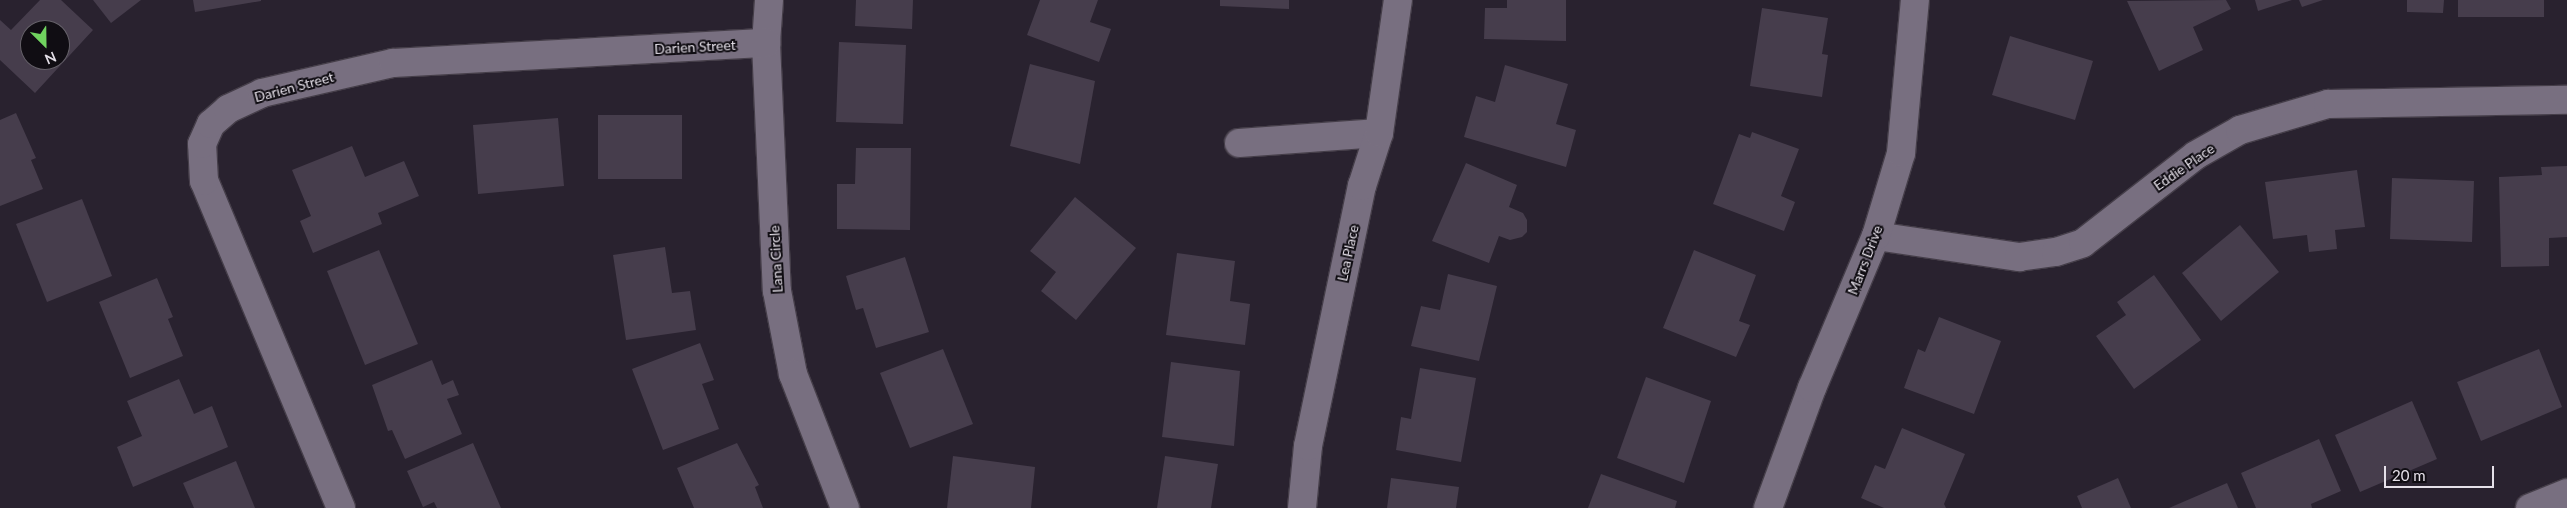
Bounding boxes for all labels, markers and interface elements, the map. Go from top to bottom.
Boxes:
north arrow [20,20,70,70]
street label: Darien Street [654,36,736,58]
text: N [42,48,59,68]
street label: Darien Street [252,68,336,106]
street label: Eddie Place [2150,140,2218,194]
street label: Lea Place [1334,223,1362,283]
street label: Marrs Drive [1844,223,1886,297]
street label: Lana Circle [766,225,786,293]
scale bar [2387,456,2497,488]
text: 20 m [2392,466,2426,484]

